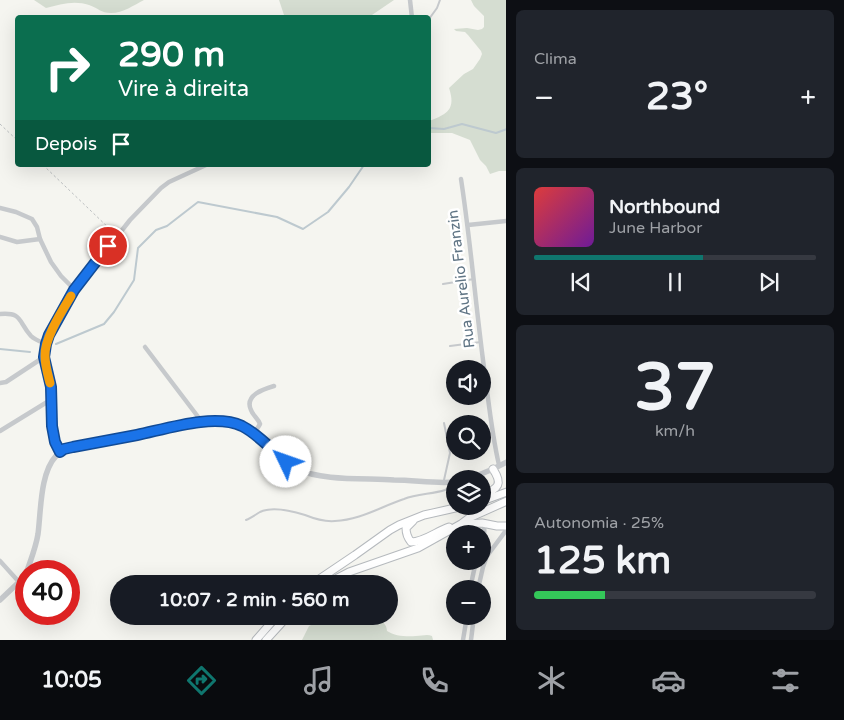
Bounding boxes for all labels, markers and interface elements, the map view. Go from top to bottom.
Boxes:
text: 290 m [118,34,225,76]
icon: right [35,35,100,100]
text: Clima [534,49,577,69]
text: 23° [646,74,708,120]
text: Vire à direita [118,76,249,102]
text: − [534,81,554,115]
text: + [800,81,816,115]
icon: arrive [107,130,135,158]
text: Depois [35,133,97,155]
text: Northbound [609,196,720,218]
street label: Rua Aurelio Franzin [444,209,478,349]
text: June Harbor [609,218,702,238]
pin [87,225,129,267]
icon: arrive [94,232,122,260]
icon: previous [567,268,595,296]
icon: pause [661,268,689,296]
icon: next [755,268,783,296]
text: 37 [634,349,716,428]
map controls [446,360,491,625]
button: sound [446,360,491,405]
button: search [446,415,491,460]
text: km/h [655,421,695,441]
position arrow [259,435,311,487]
button: layers [446,470,491,515]
text: Autonomia · 25% [534,513,664,533]
button: + [446,525,491,570]
text: 125 km [534,538,671,584]
speed limit sign: 40 [15,560,80,625]
button: − [446,580,491,625]
text: 10:07 · 2 min · 560 m [158,589,350,611]
icon: directions [184,663,219,698]
icon: music [301,663,336,698]
icon: phone [417,663,452,698]
icon: climate [534,663,569,698]
icon: car [651,663,686,698]
icon: filters [768,663,803,698]
text: 10:05 [41,667,102,693]

